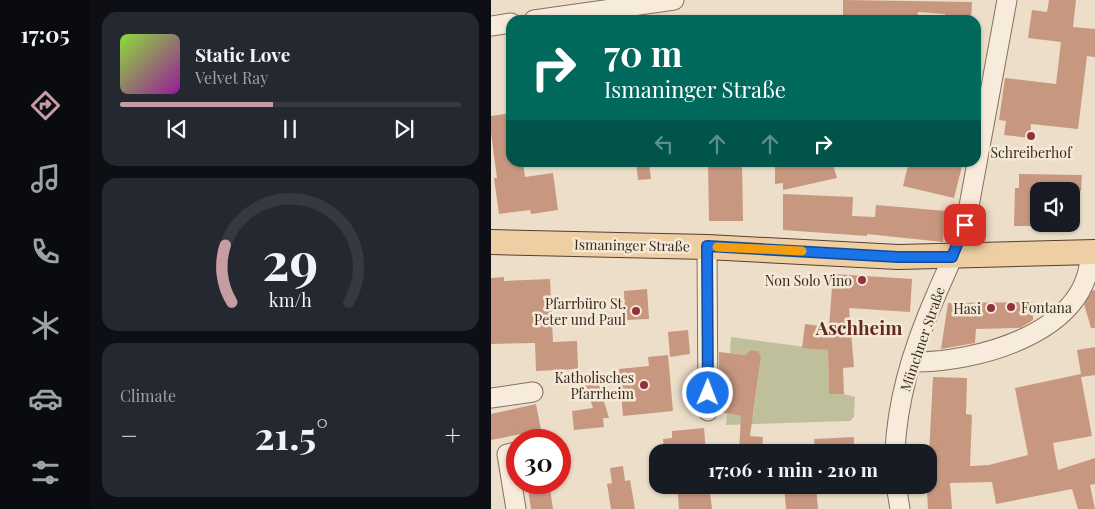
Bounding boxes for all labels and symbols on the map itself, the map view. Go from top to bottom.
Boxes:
marker: Schreiberhof [1025,130,1037,142]
place label: Schreiberhof [990,143,1073,162]
pin [944,204,986,246]
street label: Ismaninger Straße [574,234,690,256]
place label: Non Solo Vino [765,271,852,290]
marker: Non Solo Vino [856,274,868,286]
street label: Münchner Straße [895,284,949,394]
place label: Pfarrbüro St. Peter und Paul [534,294,626,329]
place label: Fontana [1021,298,1072,317]
place label: Hasi [953,299,981,318]
marker: Fontana [1005,301,1017,313]
marker: Hasi [985,302,997,314]
marker: Pfarrbüro St. Peter und Paul [630,305,642,317]
district label: Aschheim [815,314,902,340]
position arrow [681,366,733,418]
place label: Katholisches Pfarrheim [554,368,635,403]
marker: Katholisches Pfarrheim [638,379,650,391]
speed limit sign: 30 [506,429,571,494]

